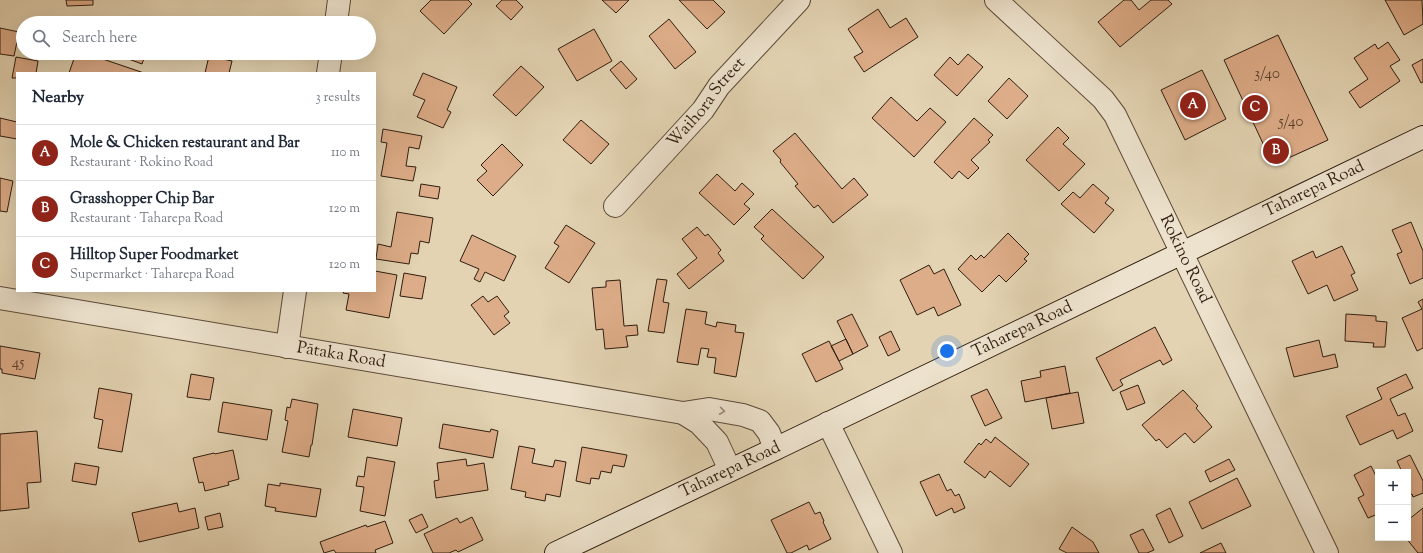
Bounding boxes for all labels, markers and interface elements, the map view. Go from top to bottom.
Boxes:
search box [16,16,376,60]
icon: search [30,27,52,49]
text: Search here [62,28,137,49]
street label: Waihora Street [662,52,752,153]
house number: 3/40 [1254,64,1280,85]
text: Nearby [32,86,84,110]
text: 3 results [315,89,360,107]
pin: A [1180,90,1206,120]
pin: C [1242,93,1268,123]
house number: 5/40 [1278,112,1304,133]
text: Mole & Chicken restaurant and Bar [70,133,300,154]
pin: B [1263,136,1289,166]
text: A [40,144,50,162]
text: 110 m [331,144,360,162]
text: Restaurant · Rokino Road [70,154,213,172]
street label: Taharepa Road [1260,155,1369,224]
text: Grasshopper Chip Bar [70,189,214,210]
text: B [41,200,49,218]
text: 120 m [329,200,360,218]
text: Restaurant · Taharepa Road [70,210,223,228]
street label: Rokino Road [1153,211,1217,308]
text: Hilltop Super Foodmarket [70,245,238,266]
text: C [40,256,50,274]
text: 120 m [329,256,360,274]
text: Supermarket · Taharepa Road [70,266,234,284]
street label: Taharepa Road [968,295,1077,364]
street label: Pātaka Road [295,336,388,375]
your location [937,341,957,361]
house number: 45 [12,353,24,374]
one-way arrow [719,406,725,415]
street label: Taharepa Road [676,436,785,504]
map controls [1375,469,1411,541]
button: + [1375,469,1411,505]
button: − [1375,505,1411,541]

